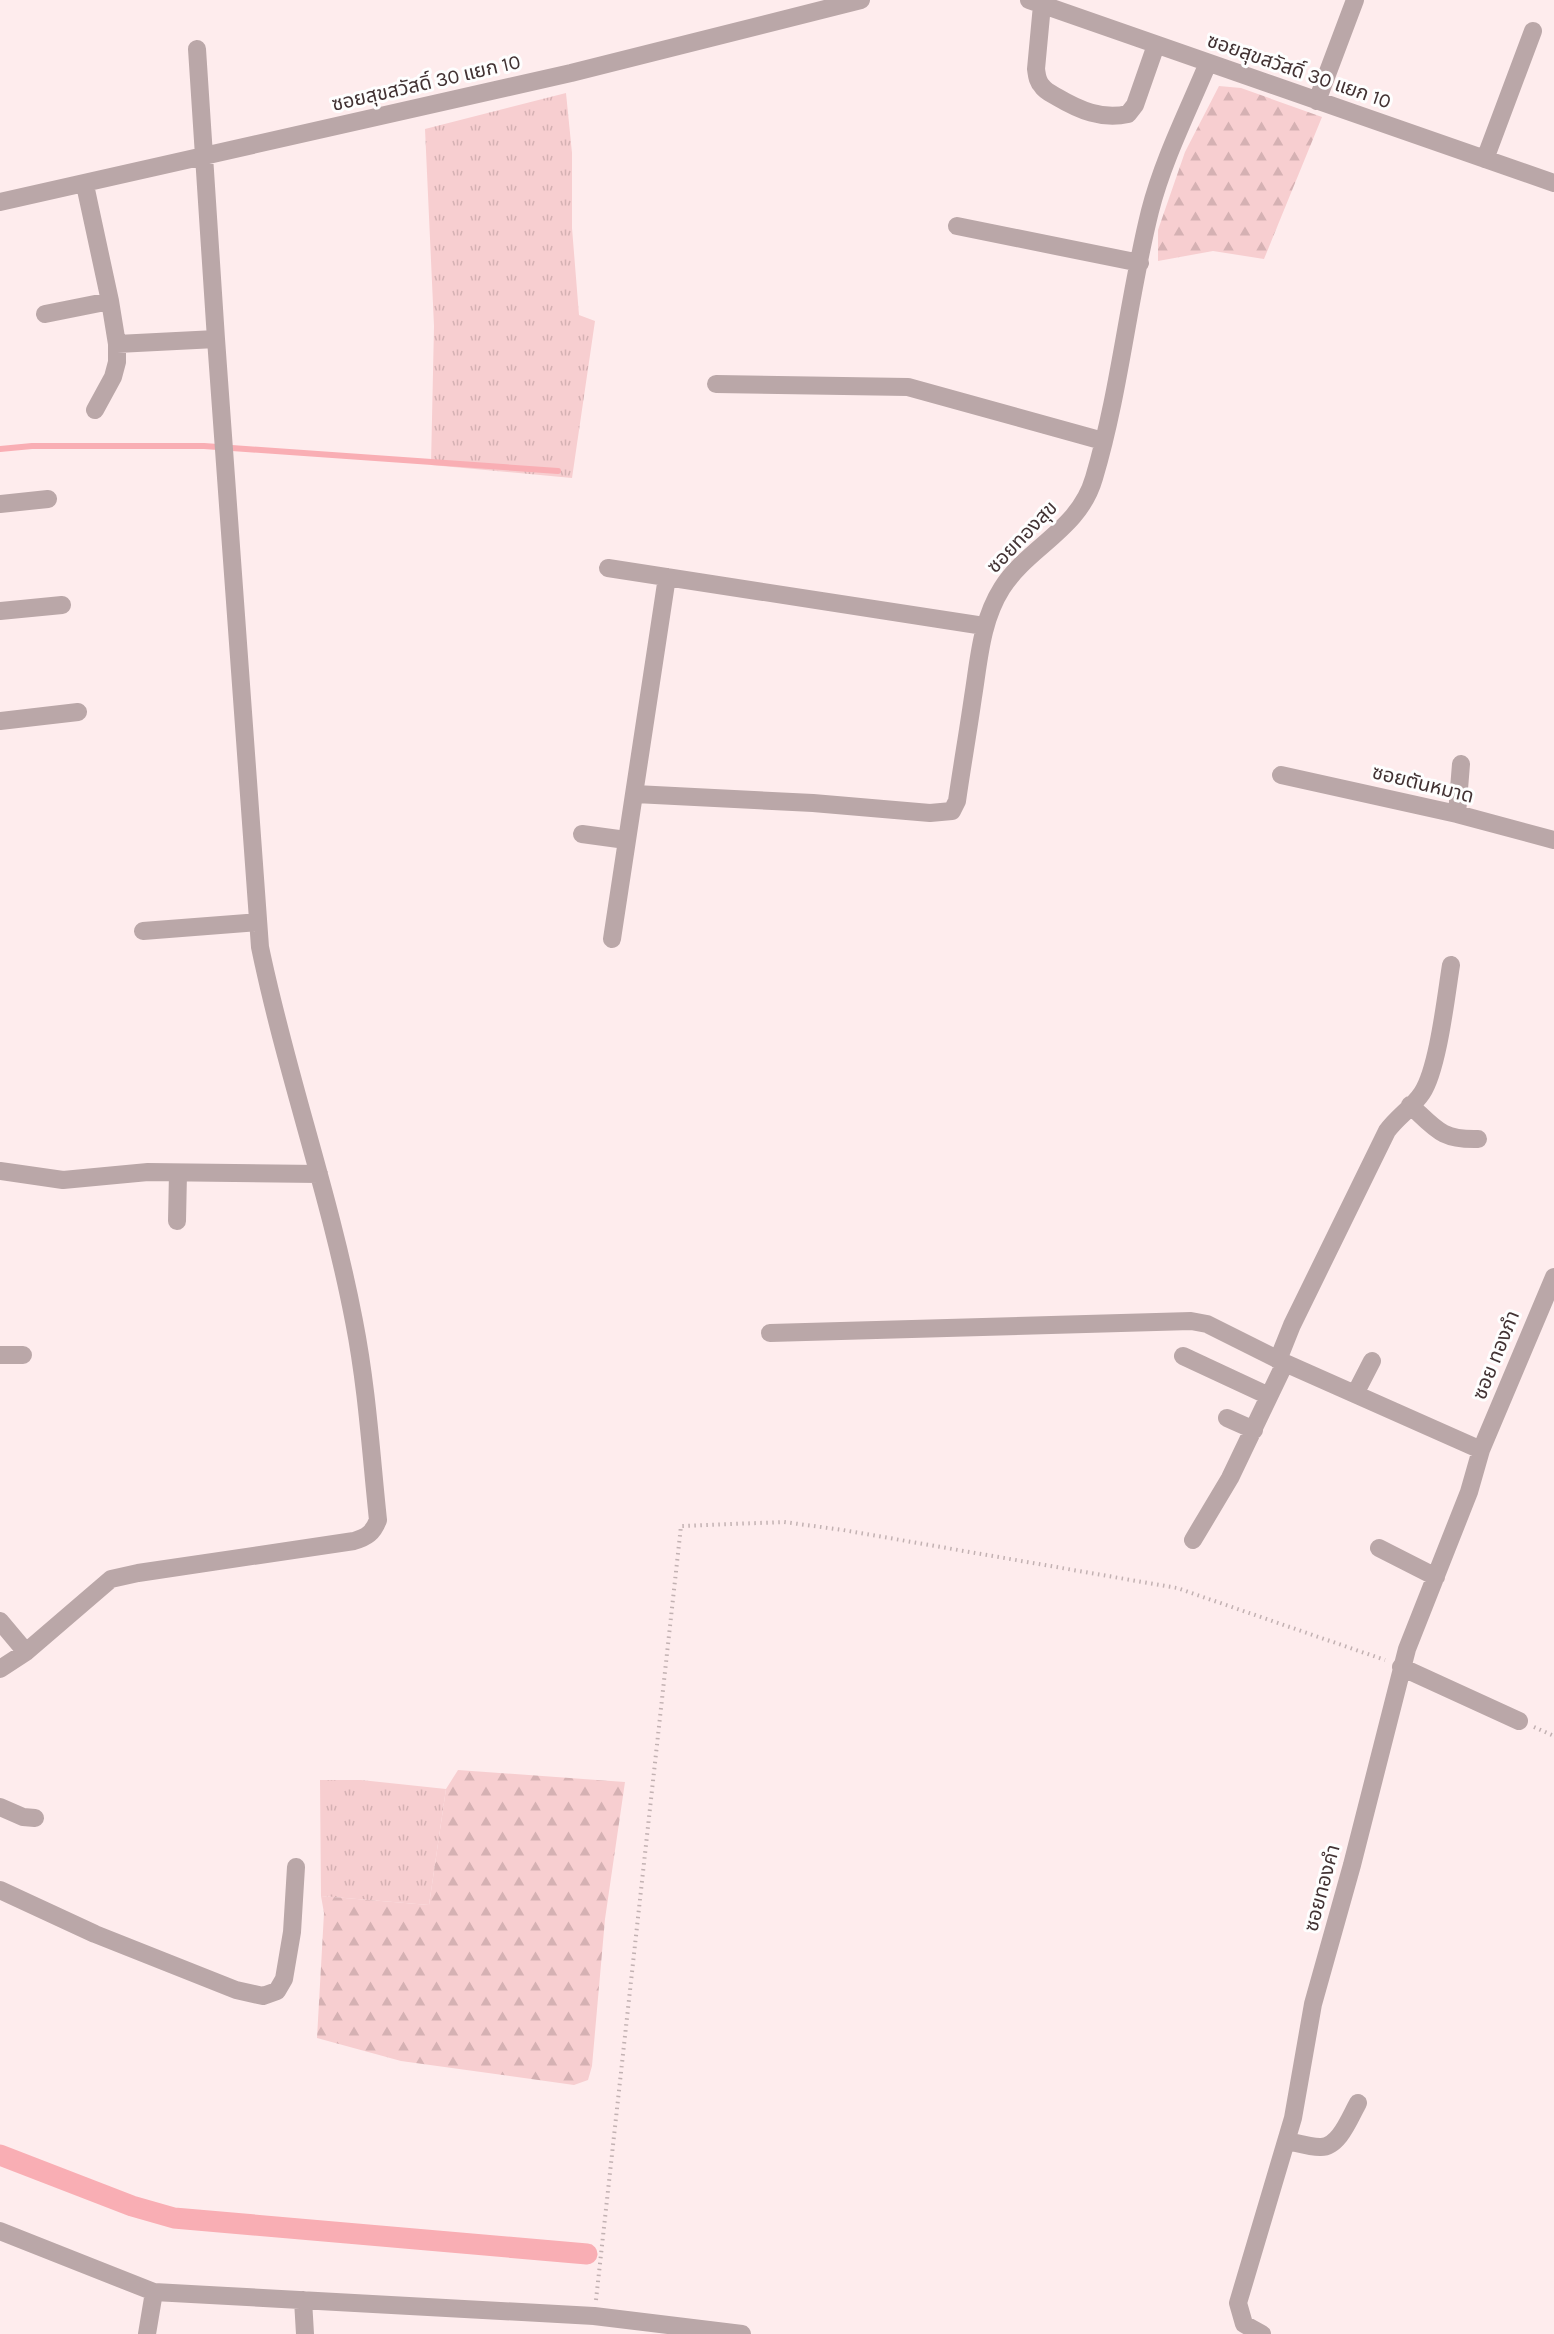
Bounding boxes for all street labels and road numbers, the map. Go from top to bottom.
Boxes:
street label: ซอยสุขสวัสดิ์ 30 แยก 10 [1204,28,1394,113]
street label: ซอยสุขสวัสดิ์ 30 แยก 10 [329,49,523,116]
street label: ซอยทองสุข [982,496,1062,578]
street label: ซอยตันหมาด [1370,760,1476,808]
street label: ซอย ทองภํา [1468,1307,1524,1403]
street label: ซอยทองคำ [1299,1842,1345,1934]

